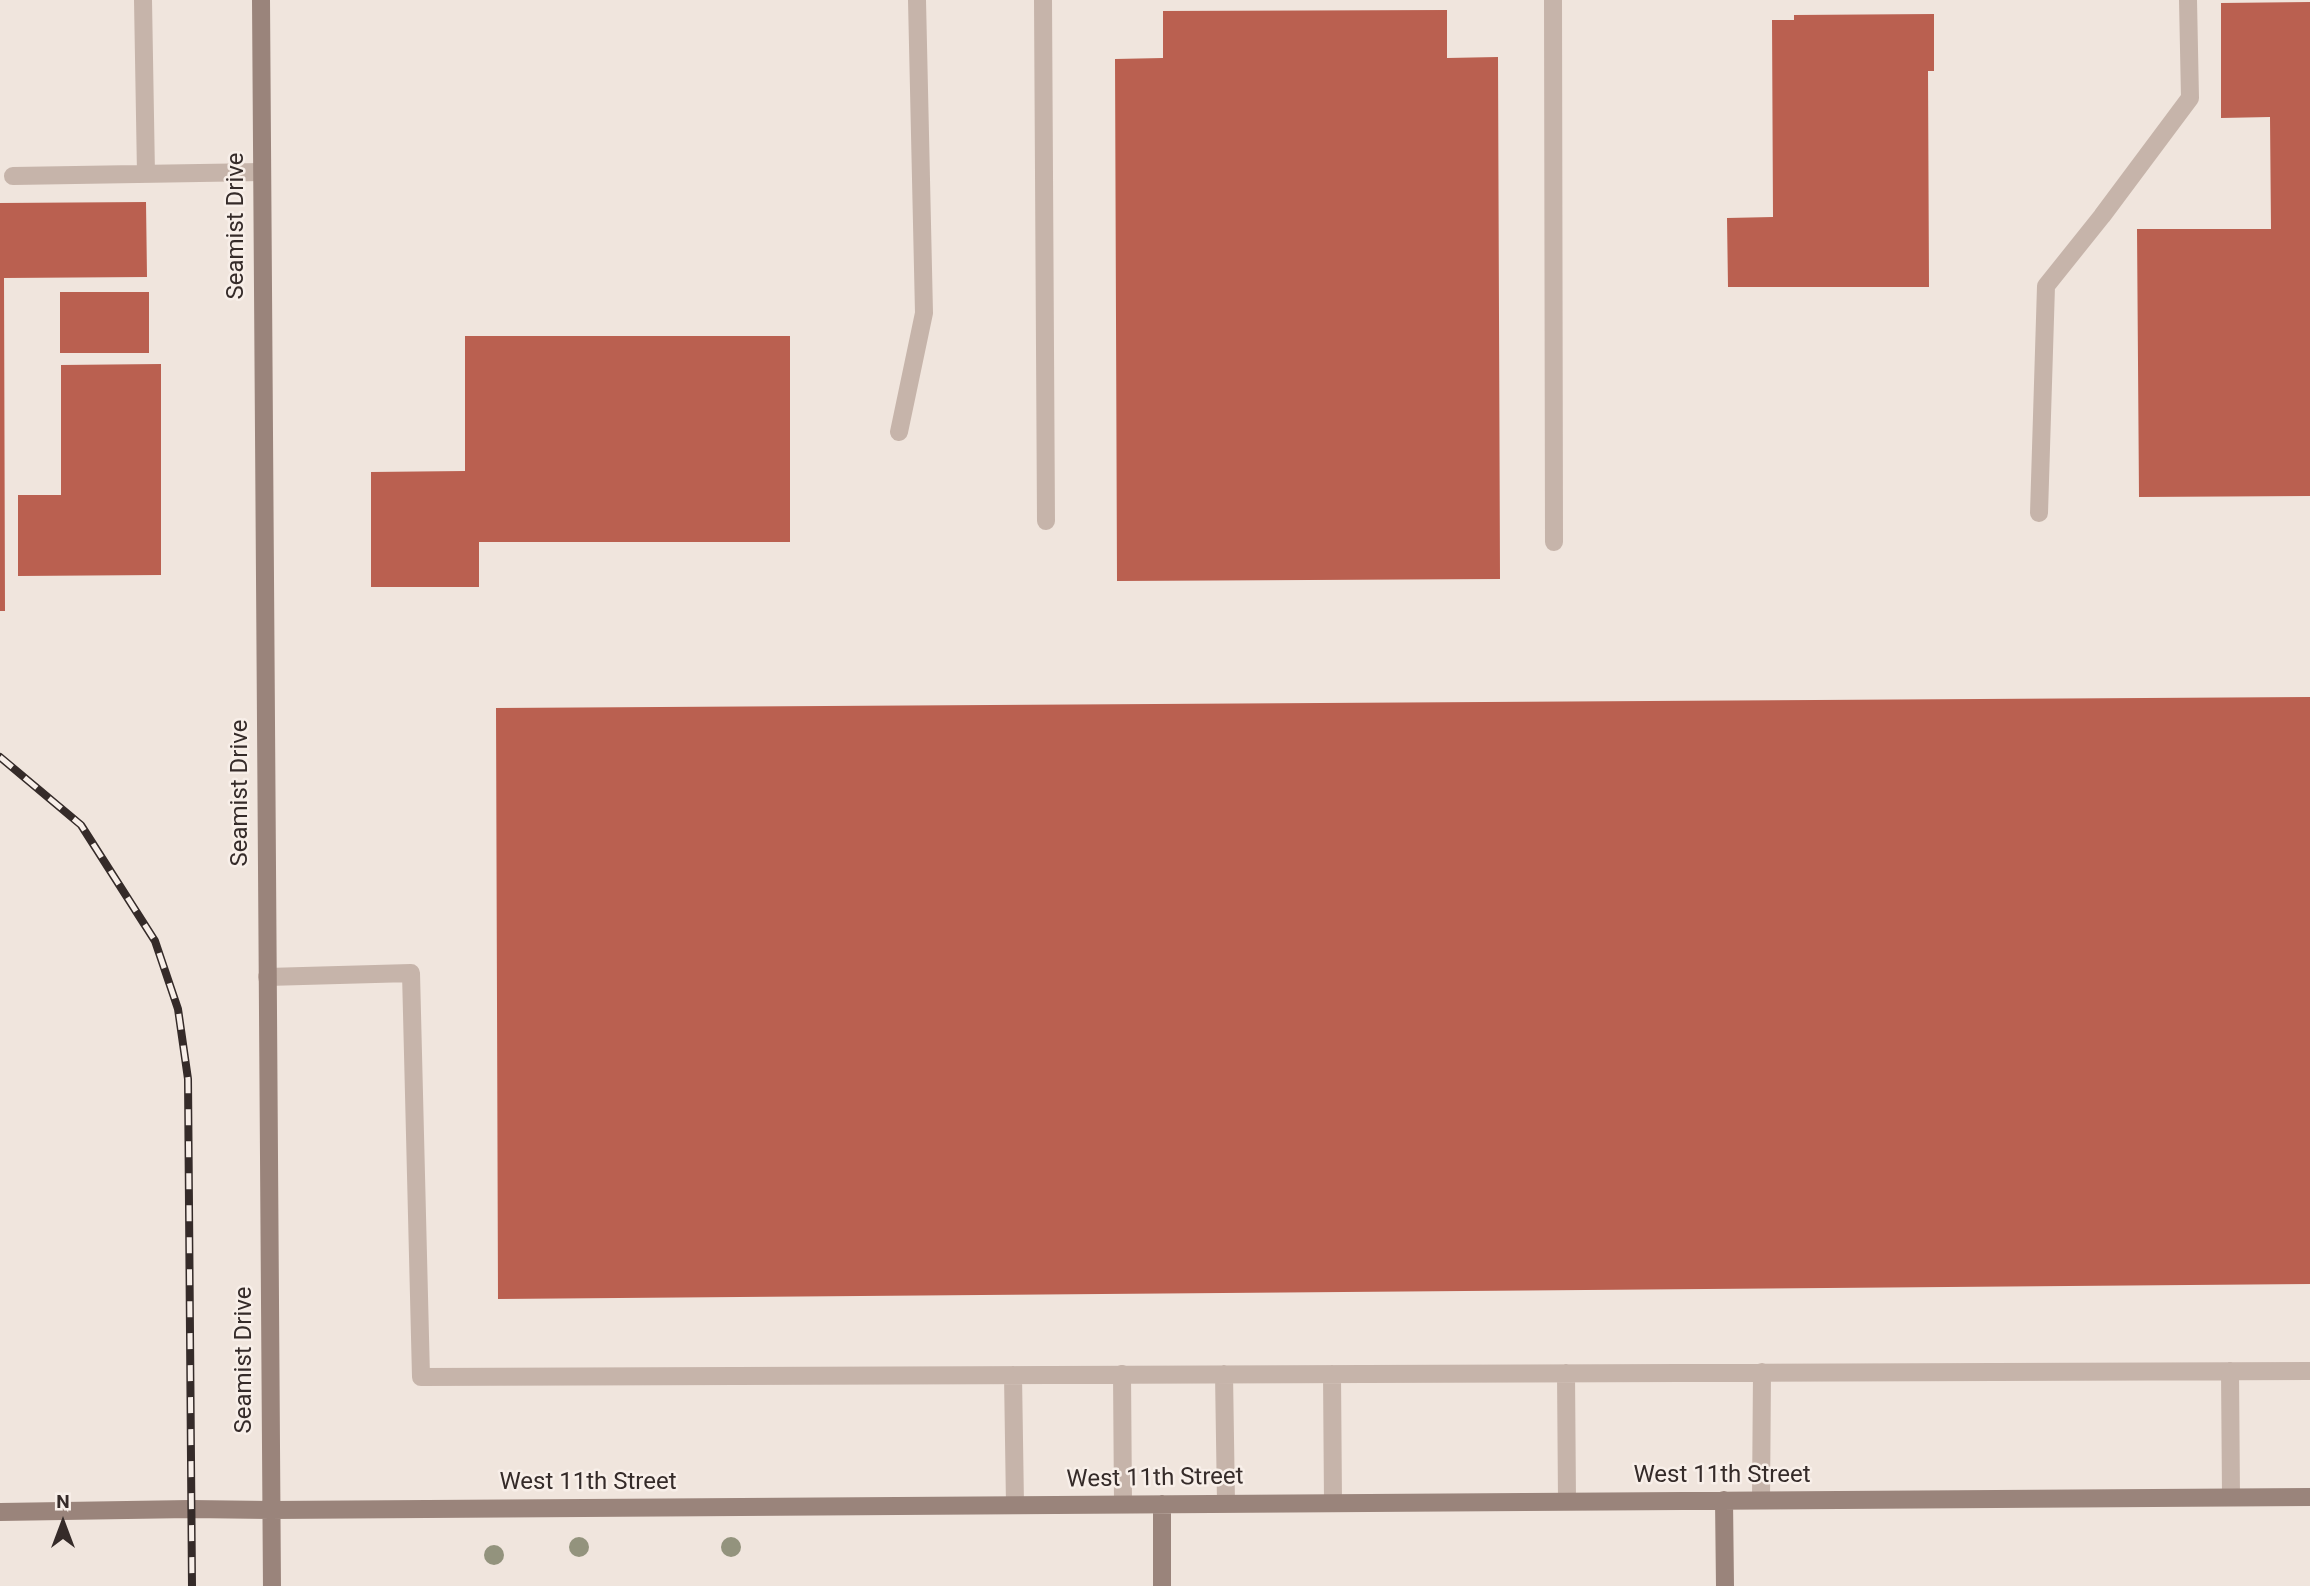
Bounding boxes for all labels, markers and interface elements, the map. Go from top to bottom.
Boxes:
street label: Seamist Drive [223,152,251,300]
street label: Seamist Drive [227,719,255,867]
street label: Seamist Drive [231,1286,259,1434]
street label: West 11th Street [1633,1462,1811,1490]
street label: West 11th Street [1066,1463,1244,1495]
street label: West 11th Street [499,1469,677,1497]
north arrow [28,1488,98,1558]
text: N [56,1490,70,1513]

